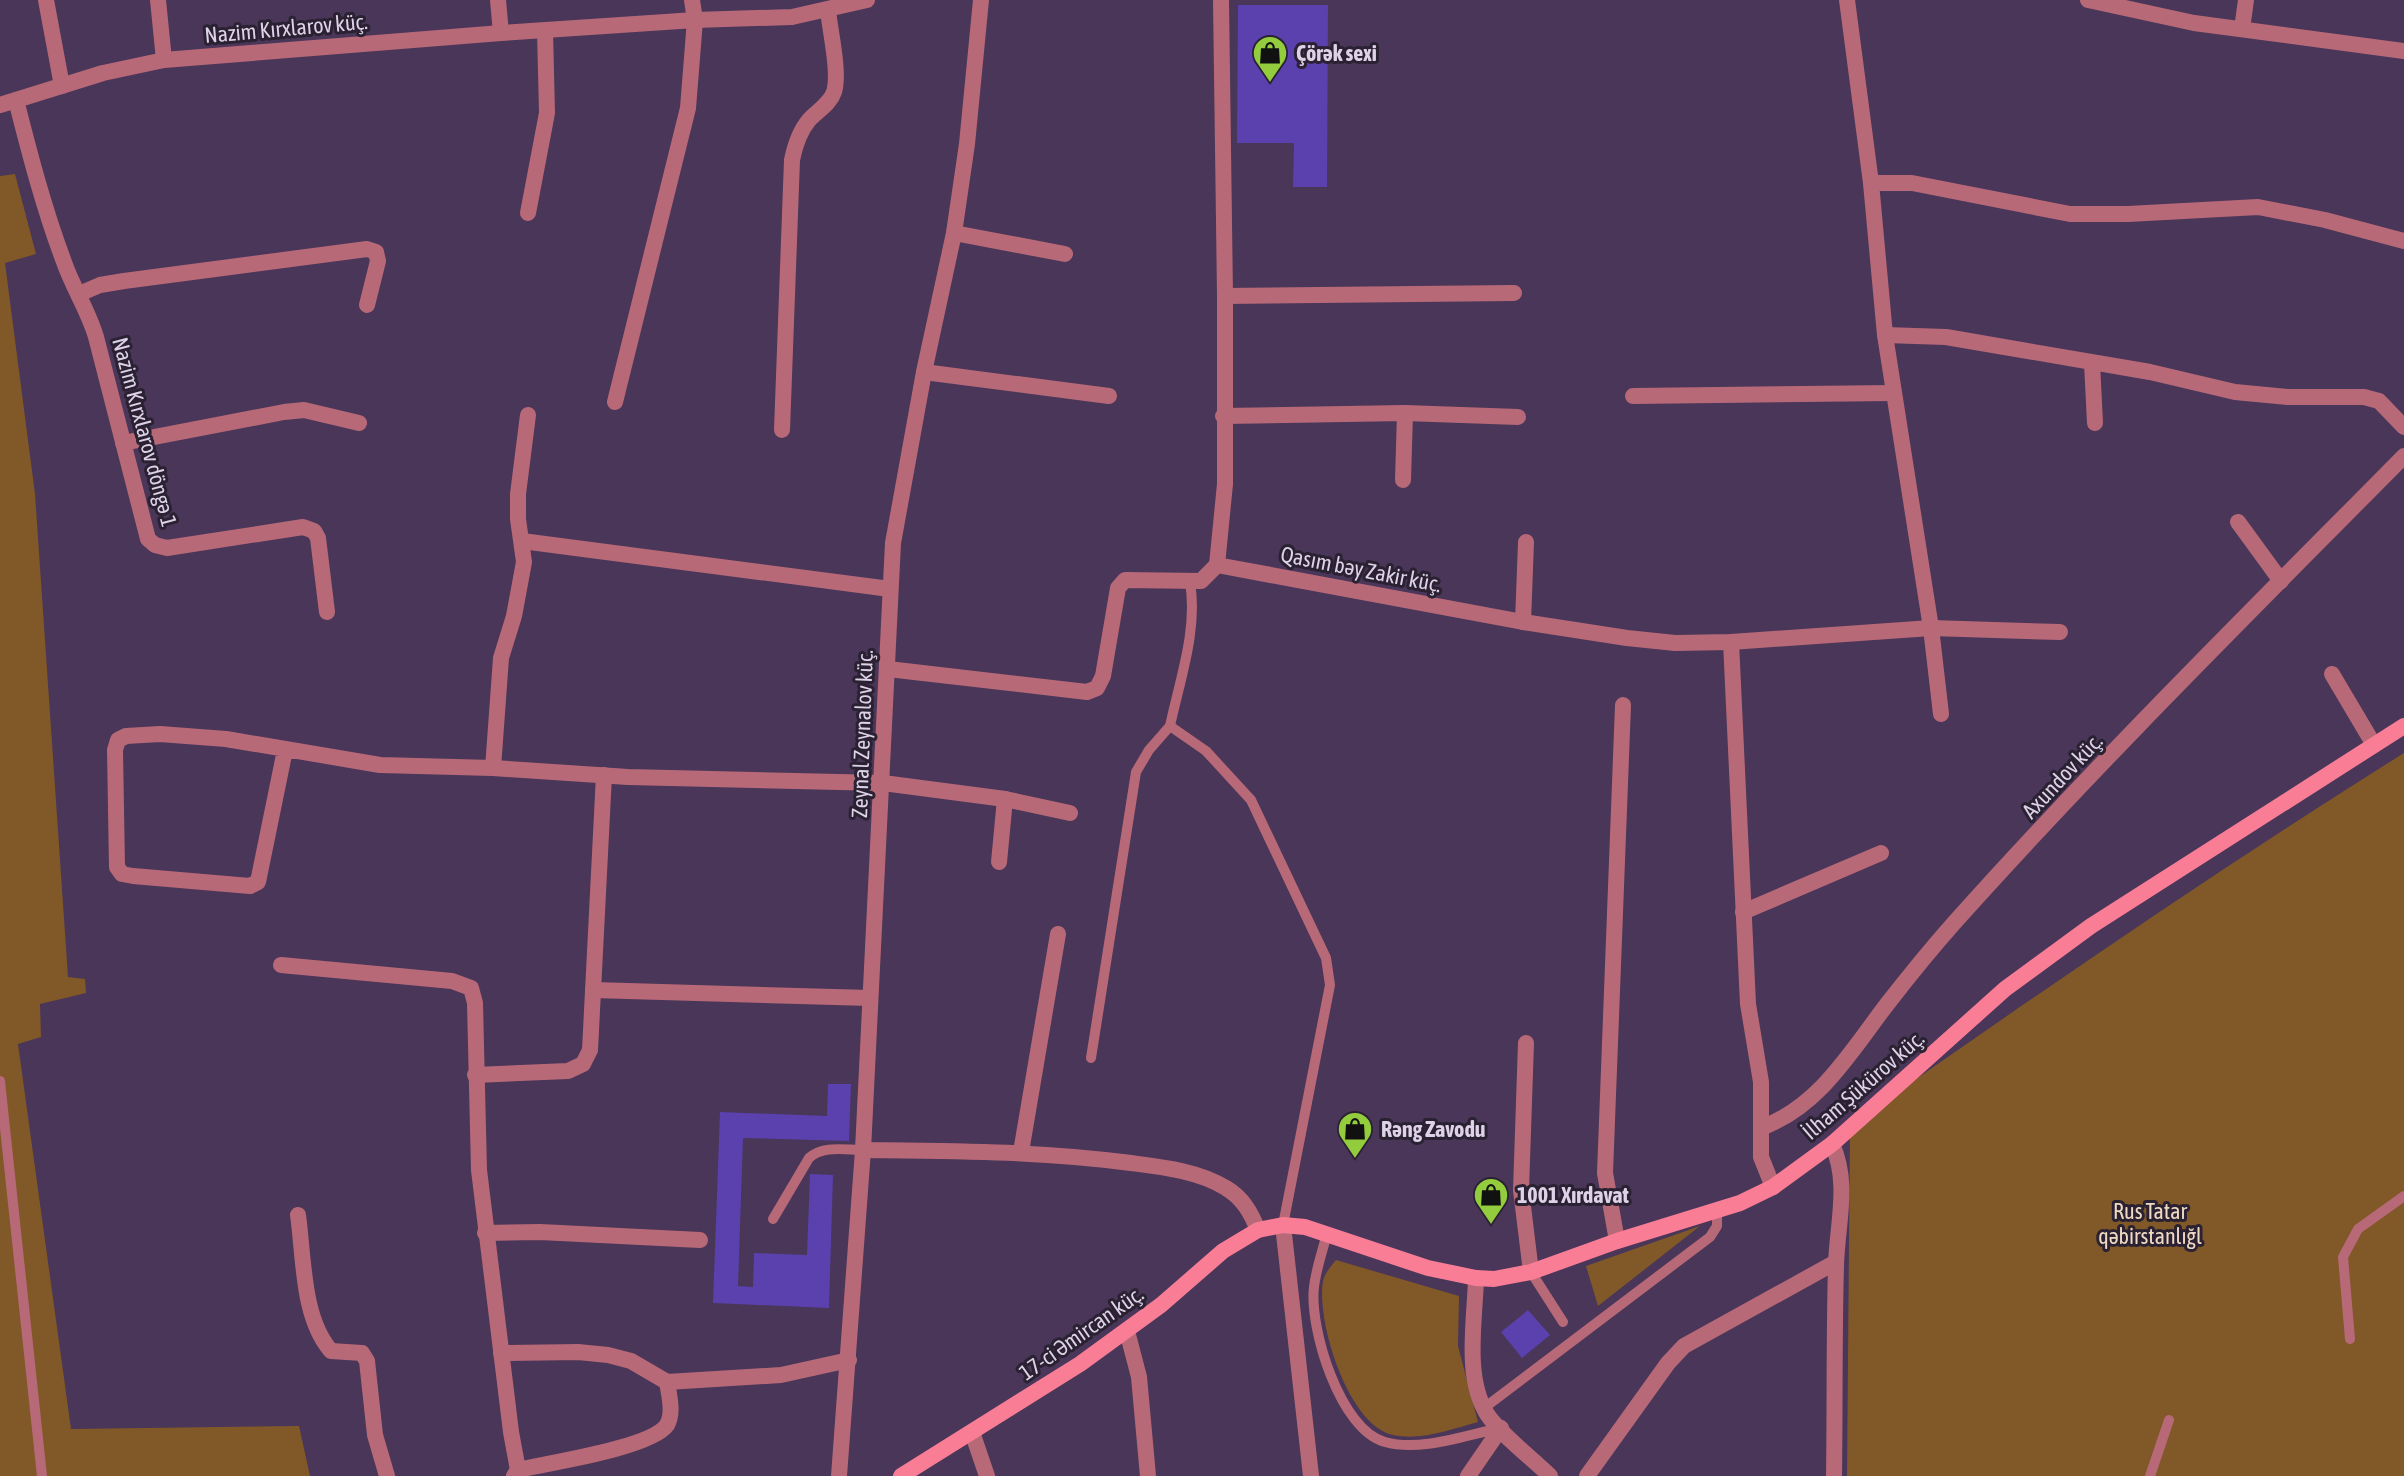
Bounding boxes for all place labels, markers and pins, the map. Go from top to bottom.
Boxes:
shop icon: Çörək sexi [1251,34,1289,84]
place label: Çörək sexi [1296,40,1377,66]
shop icon: Rəng Zavodu [1336,1110,1374,1160]
place label: Rəng Zavodu [1381,1116,1486,1142]
shop icon: 1001 Xırdavat [1472,1176,1510,1226]
place label: 1001 Xırdavat [1517,1182,1630,1208]

